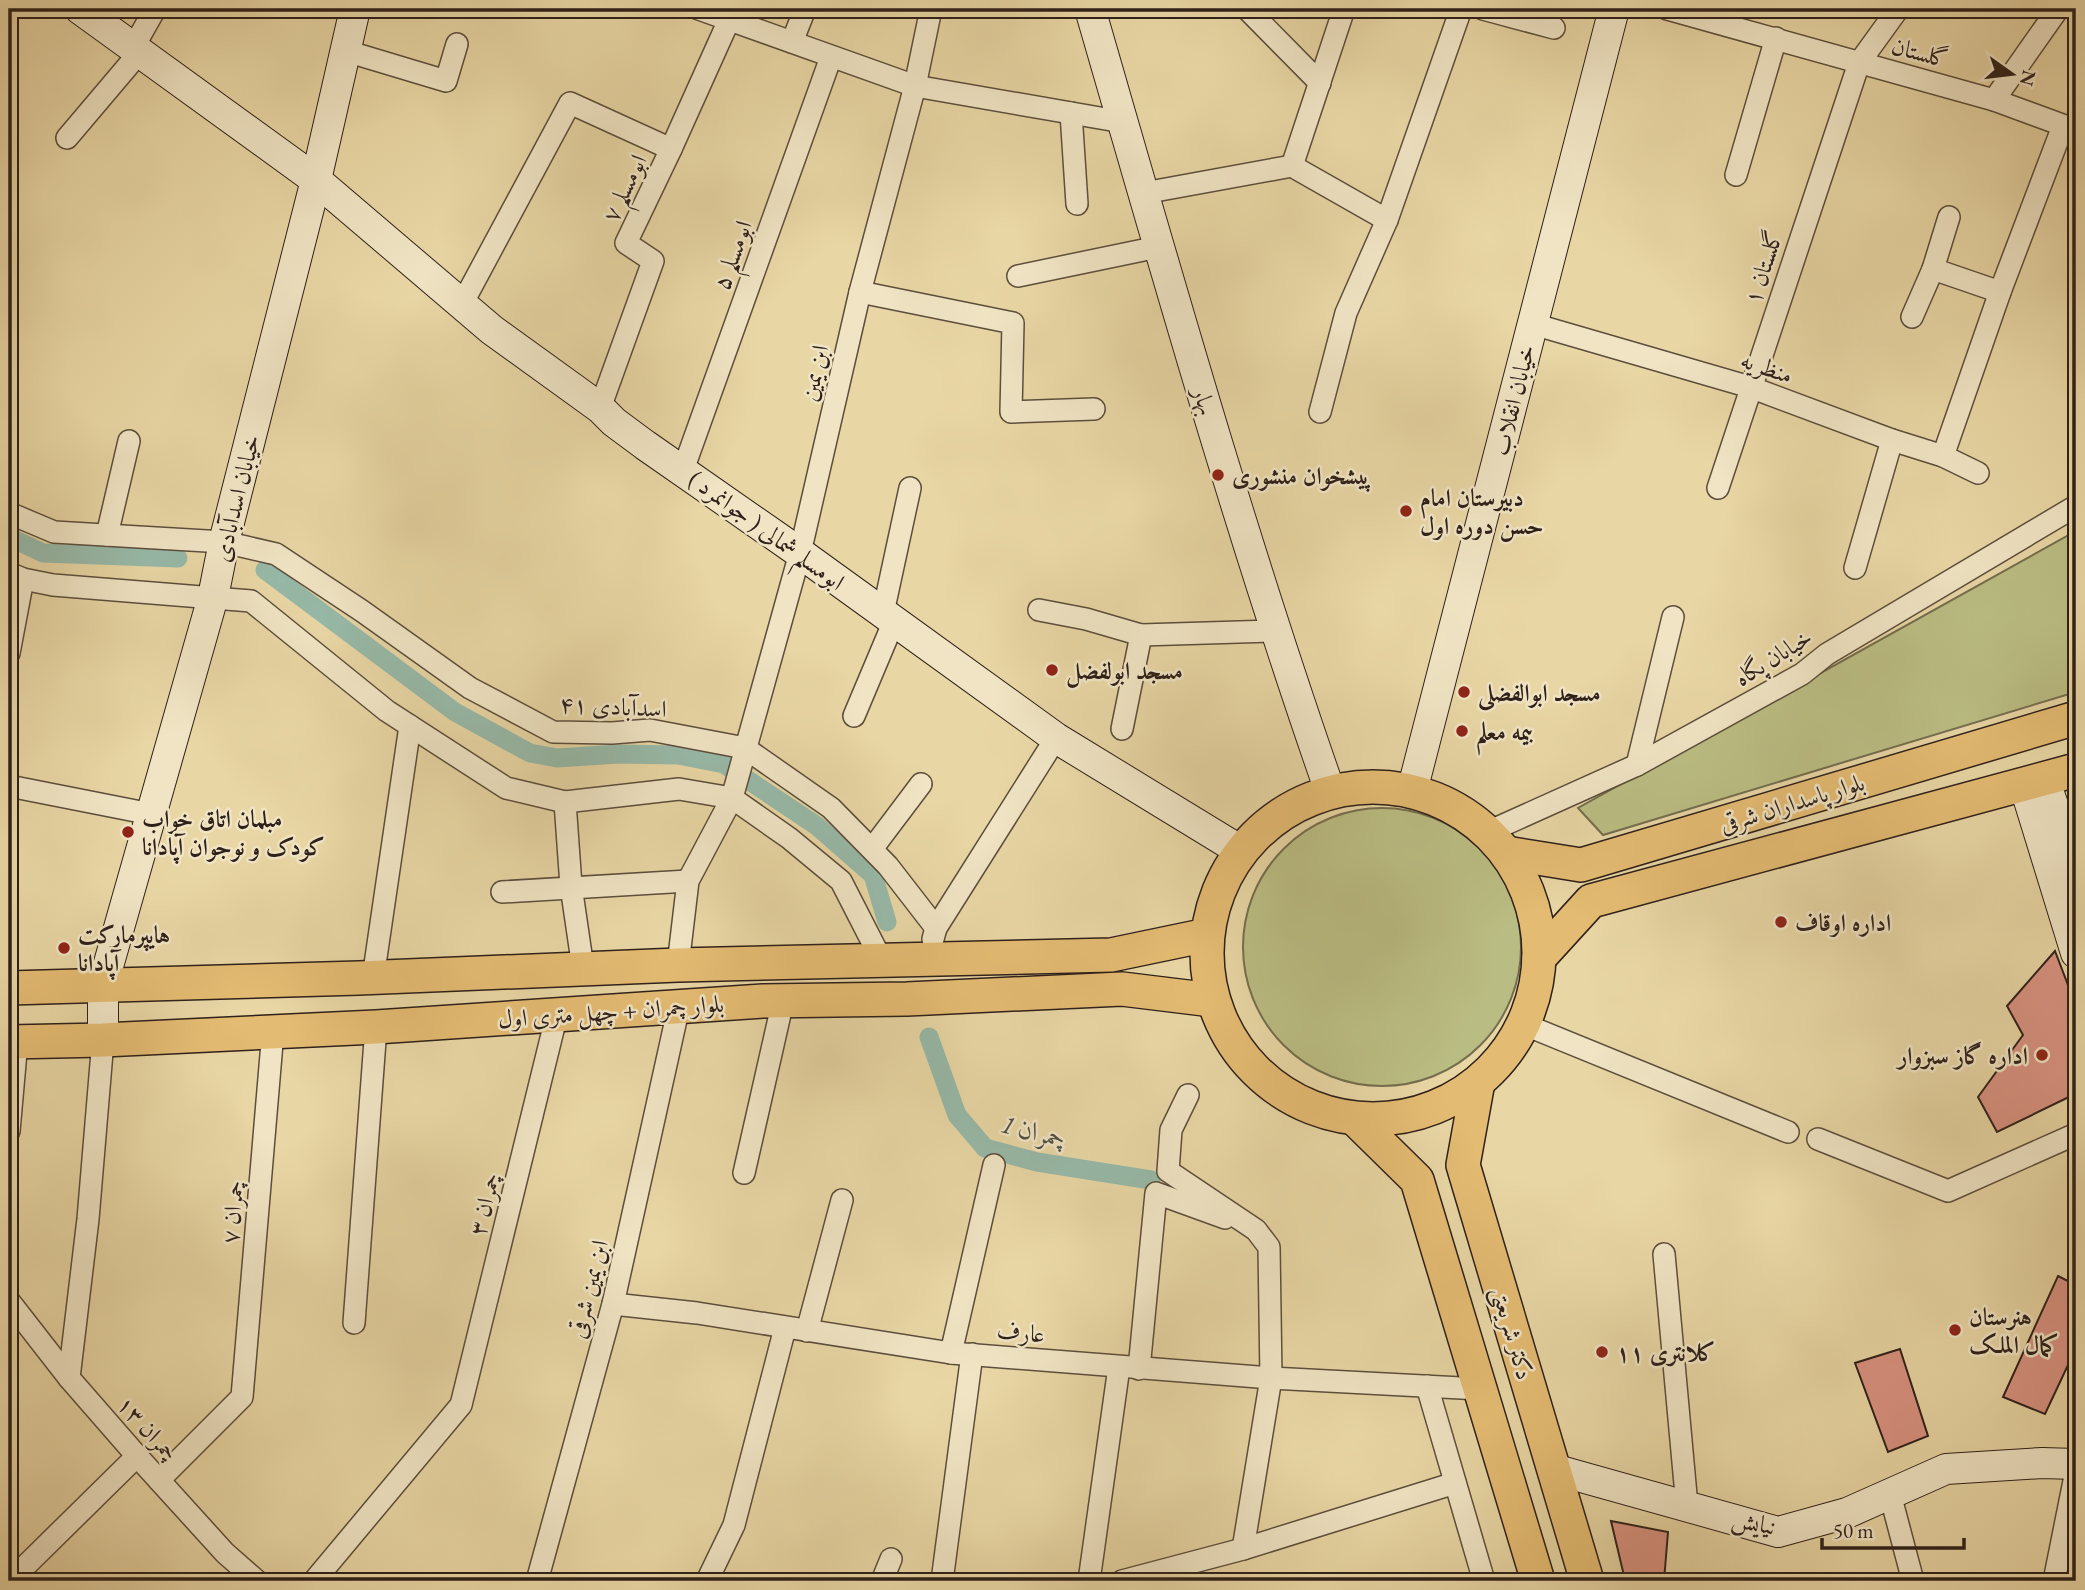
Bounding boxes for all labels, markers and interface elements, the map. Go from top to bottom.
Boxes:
street label: گلستان [1888,30,1952,74]
north arrow [1976,38,2046,108]
text: N [2014,68,2042,89]
street label: ابومسلم ۷ [594,149,662,231]
street label: ابومسلم ۵ [705,216,767,297]
street label: گلستان ۱ [1736,226,1790,308]
street label: خیابان انقلاب [1484,341,1542,459]
street label: ابن یمین [793,342,835,404]
street label: منظریه [1737,344,1797,390]
street label: بهار [1186,381,1224,419]
street label: خیابان اسدآبادی [205,431,267,565]
place label: پیشخوان منشوری [1232,460,1372,492]
street label: ابومسلم شمالی ( جوانمرد ) [678,463,851,604]
marker: پیشخوان منشوری [1210,467,1226,483]
place label: دبیرستان امام حسن دوره اول [1420,482,1544,542]
marker: دبیرستان امام حسن دوره اول [1398,503,1414,519]
street label: خیابان پگاه [1728,621,1819,695]
place label: مسجد ابولفضل [1066,655,1183,688]
marker: مسجد ابولفضل [1044,662,1060,678]
place label: مسجد ابوالفضلی [1477,677,1601,712]
marker: مسجد ابوالفضلی [1456,684,1472,700]
street label: اسدآبادی ۴۱ [559,688,667,724]
place label: بیمه معلم [1476,716,1533,756]
marker: بیمه معلم [1454,723,1470,739]
street label: بلوار پاسداران شرقی [1716,766,1869,842]
place label: مبلمان اتاق خواب کودک و نوجوان آپادانا [142,803,325,865]
marker: مبلمان اتاق خواب کودک و نوجوان آپادانا [120,824,136,840]
place label: اداره اوقاف [1795,907,1891,938]
marker: اداره اوقاف [1773,914,1789,930]
place label: هایپرمارکت آپادانا [78,919,170,981]
marker: هایپرمارکت آپادانا [56,940,72,956]
street label: بلوار چمران + چهل متری اول [497,988,725,1036]
place label: اداره گاز سبزوار [1895,1040,2028,1071]
marker: اداره گاز سبزوار [2034,1047,2050,1063]
water label: چمران 1 [998,1107,1070,1155]
street label: چمران ۳ [461,1169,507,1239]
street label: چمران ۷ [214,1179,250,1245]
street label: ابن یمین شرقی [561,1237,616,1342]
street label: دکتر شریعتی [1483,1283,1541,1384]
place label: هنرستان کمال الملک [1969,1301,2058,1360]
street label: عارف [996,1314,1046,1350]
marker: هنرستان کمال الملک [1947,1322,1963,1338]
place label: کلانتری ۱۱ [1616,1337,1716,1368]
marker: کلانتری ۱۱ [1594,1344,1610,1360]
street label: چمران ۱۳ [111,1389,185,1467]
street label: نیایش [1729,1502,1779,1543]
scale bar [1822,1506,1964,1550]
text: 50 m [1833,1517,1874,1544]

